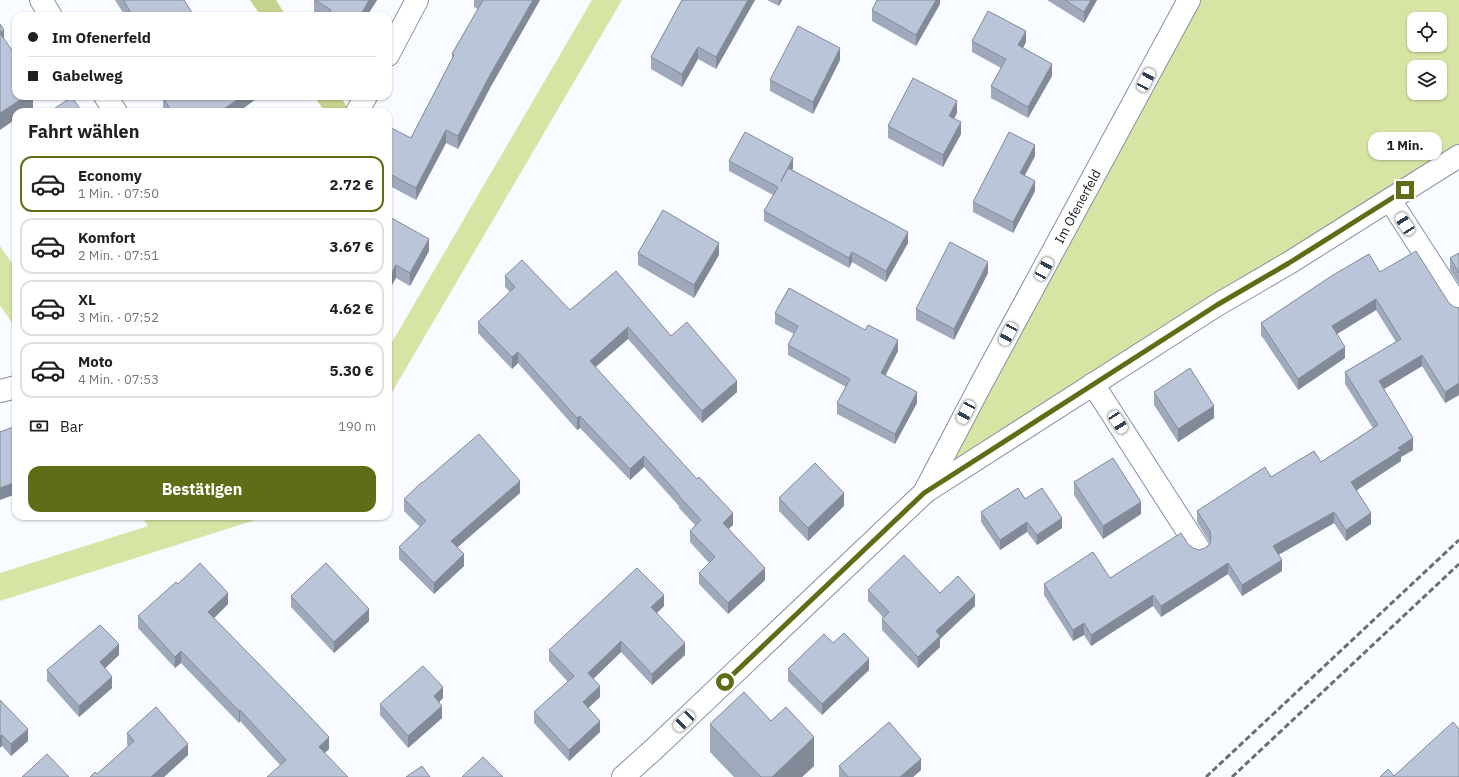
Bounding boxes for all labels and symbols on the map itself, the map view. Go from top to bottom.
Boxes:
car [1135,67,1157,93]
callout: 1 Min. [1368,132,1442,160]
street label: Im Ofenerfeld [1051,166,1105,247]
route end [1396,181,1414,199]
car [1393,211,1417,237]
car [1033,256,1055,282]
car [997,321,1019,347]
car [955,399,977,425]
car [1106,409,1130,435]
route start [716,673,734,691]
car [671,708,697,734]

